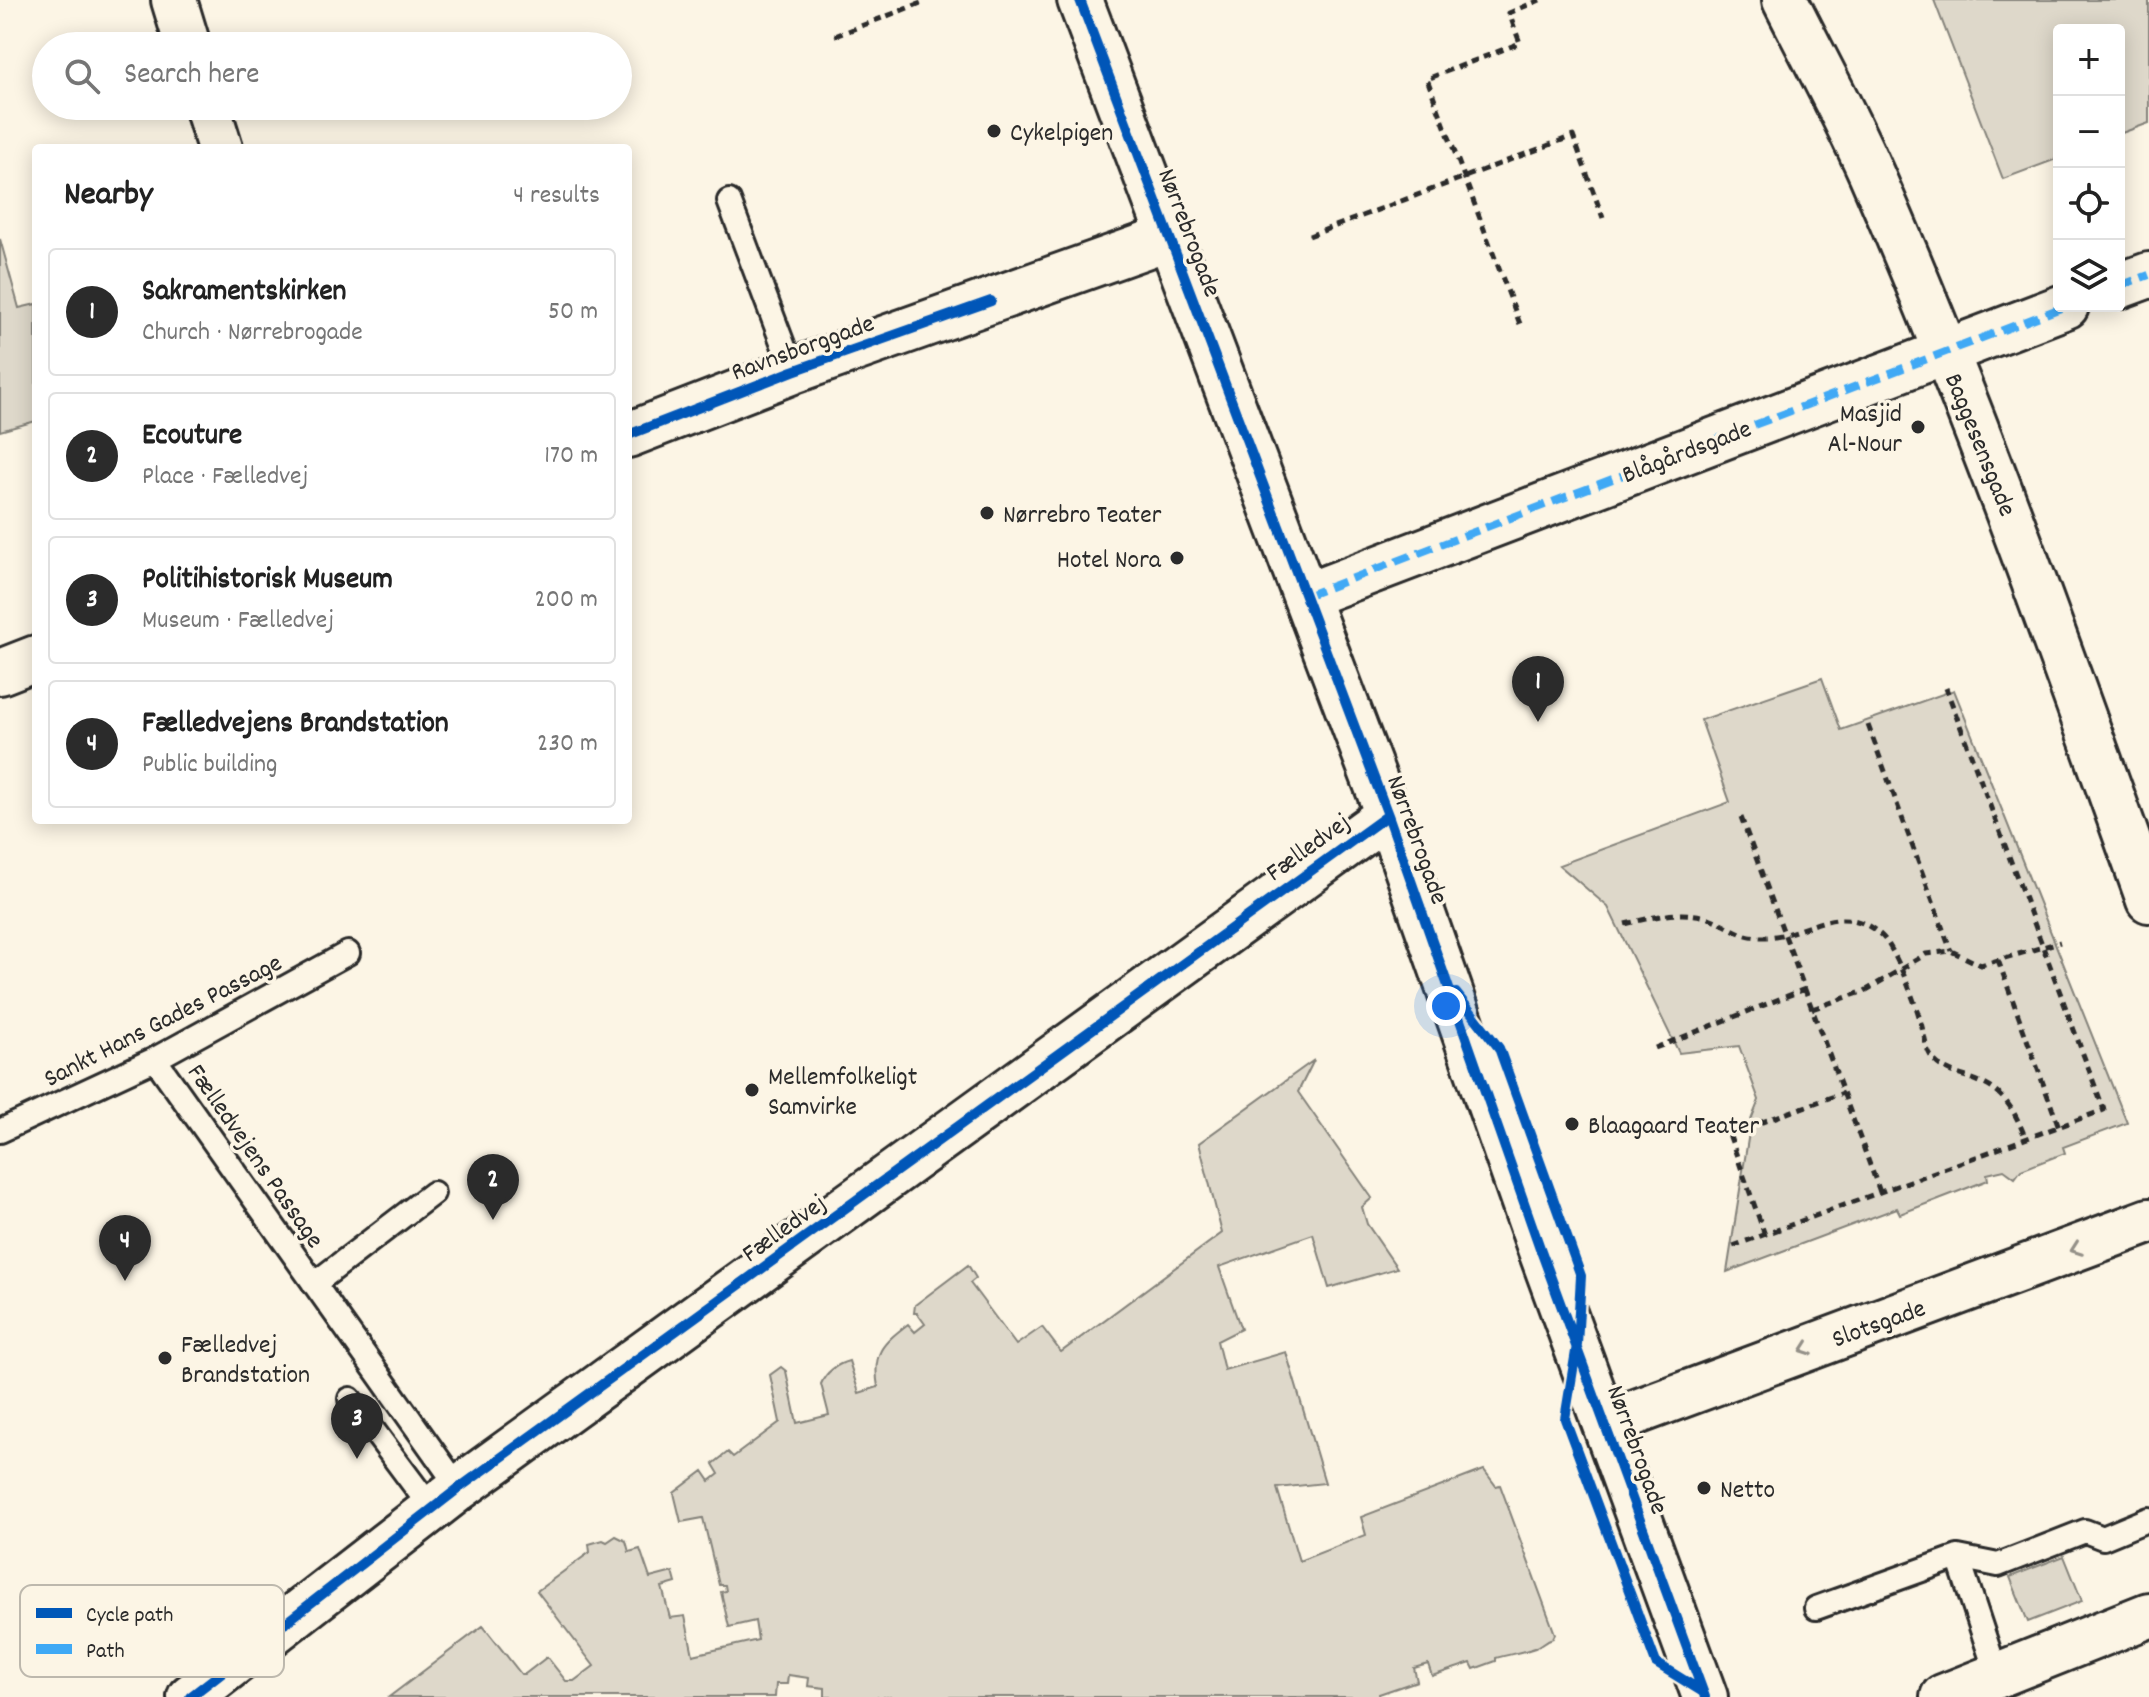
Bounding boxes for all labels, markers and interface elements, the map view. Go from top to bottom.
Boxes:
map controls [2053,24,2125,312]
button: + [2053,24,2125,96]
search box [32,32,632,120]
icon: search [60,54,104,98]
text: Search here [124,55,260,98]
button: − [2053,96,2125,168]
place label: Cykelpigen [1010,116,1113,153]
marker: Cykelpigen [985,122,1003,140]
street label: Nørrebrogade [1146,164,1229,303]
button: locate [2053,168,2125,240]
text: Nearby [64,172,153,221]
text: 4 results [513,178,600,215]
button: layers [2053,240,2125,312]
text: Sakramentskirken [142,272,346,315]
text: 1 [89,294,95,331]
text: 50 m [548,294,598,331]
street label: Ravnsborggade [727,306,880,392]
text: Church · Nørrebrogade [142,315,363,352]
street label: Baggesensgade [1933,368,2024,522]
place label: Masjid Al-Nour [1827,397,1902,464]
street label: Blågårdsgade [1617,412,1757,495]
text: Ecouture [142,416,242,459]
marker: Masjid Al-Nour [1909,418,1927,436]
text: 2 [86,438,98,475]
text: 170 m [544,438,598,475]
text: Place · Fælledvej [142,459,308,496]
place label: Nørrebro Teater [1003,498,1162,535]
marker: Nørrebro Teater [978,504,996,522]
place label: Hotel Nora [1057,543,1162,580]
marker: Hotel Nora [1168,549,1186,567]
text: Politihistorisk Museum [142,560,393,603]
text: 3 [86,582,98,619]
text: 200 m [534,582,598,619]
text: Museum · Fælledvej [142,603,334,640]
pin: 1 [1512,656,1564,722]
text: Fælledvejens Brandstation [142,704,449,747]
text: 4 [87,726,97,763]
text: 230 m [537,726,598,763]
text: Public building [142,747,277,784]
street label: Nørrebrogade [1375,771,1456,910]
street label: Fælledvej [1259,806,1359,892]
street label: Sankt Hans Gades Passage [38,946,289,1098]
your location [1426,986,1466,1026]
street label: Fælledvejens Passage [177,1057,332,1257]
place label: Mellemfolkeligt Samvirke [768,1060,918,1127]
marker: Mellemfolkeligt Samvirke [743,1081,761,1099]
place label: Blaagaard Teater [1588,1109,1760,1146]
marker: Blaagaard Teater [1563,1115,1581,1133]
pin: 2 [467,1154,519,1220]
street label: Fælledvej [735,1187,835,1273]
pin: 4 [99,1215,151,1281]
one-way arrow [2070,1239,2084,1256]
street label: Slotsgade [1827,1291,1931,1359]
place label: Fælledvej Brandstation [181,1328,310,1395]
one-way arrow [1800,1339,1814,1356]
marker: Fælledvej Brandstation [156,1349,174,1367]
street label: Nørrebrogade [1595,1381,1676,1520]
pin: 3 [331,1393,383,1459]
place label: Netto [1720,1473,1775,1510]
marker: Netto [1695,1479,1713,1497]
legend [20,1585,284,1677]
text: Cycle path [86,1601,173,1632]
text: Path [86,1637,125,1668]

